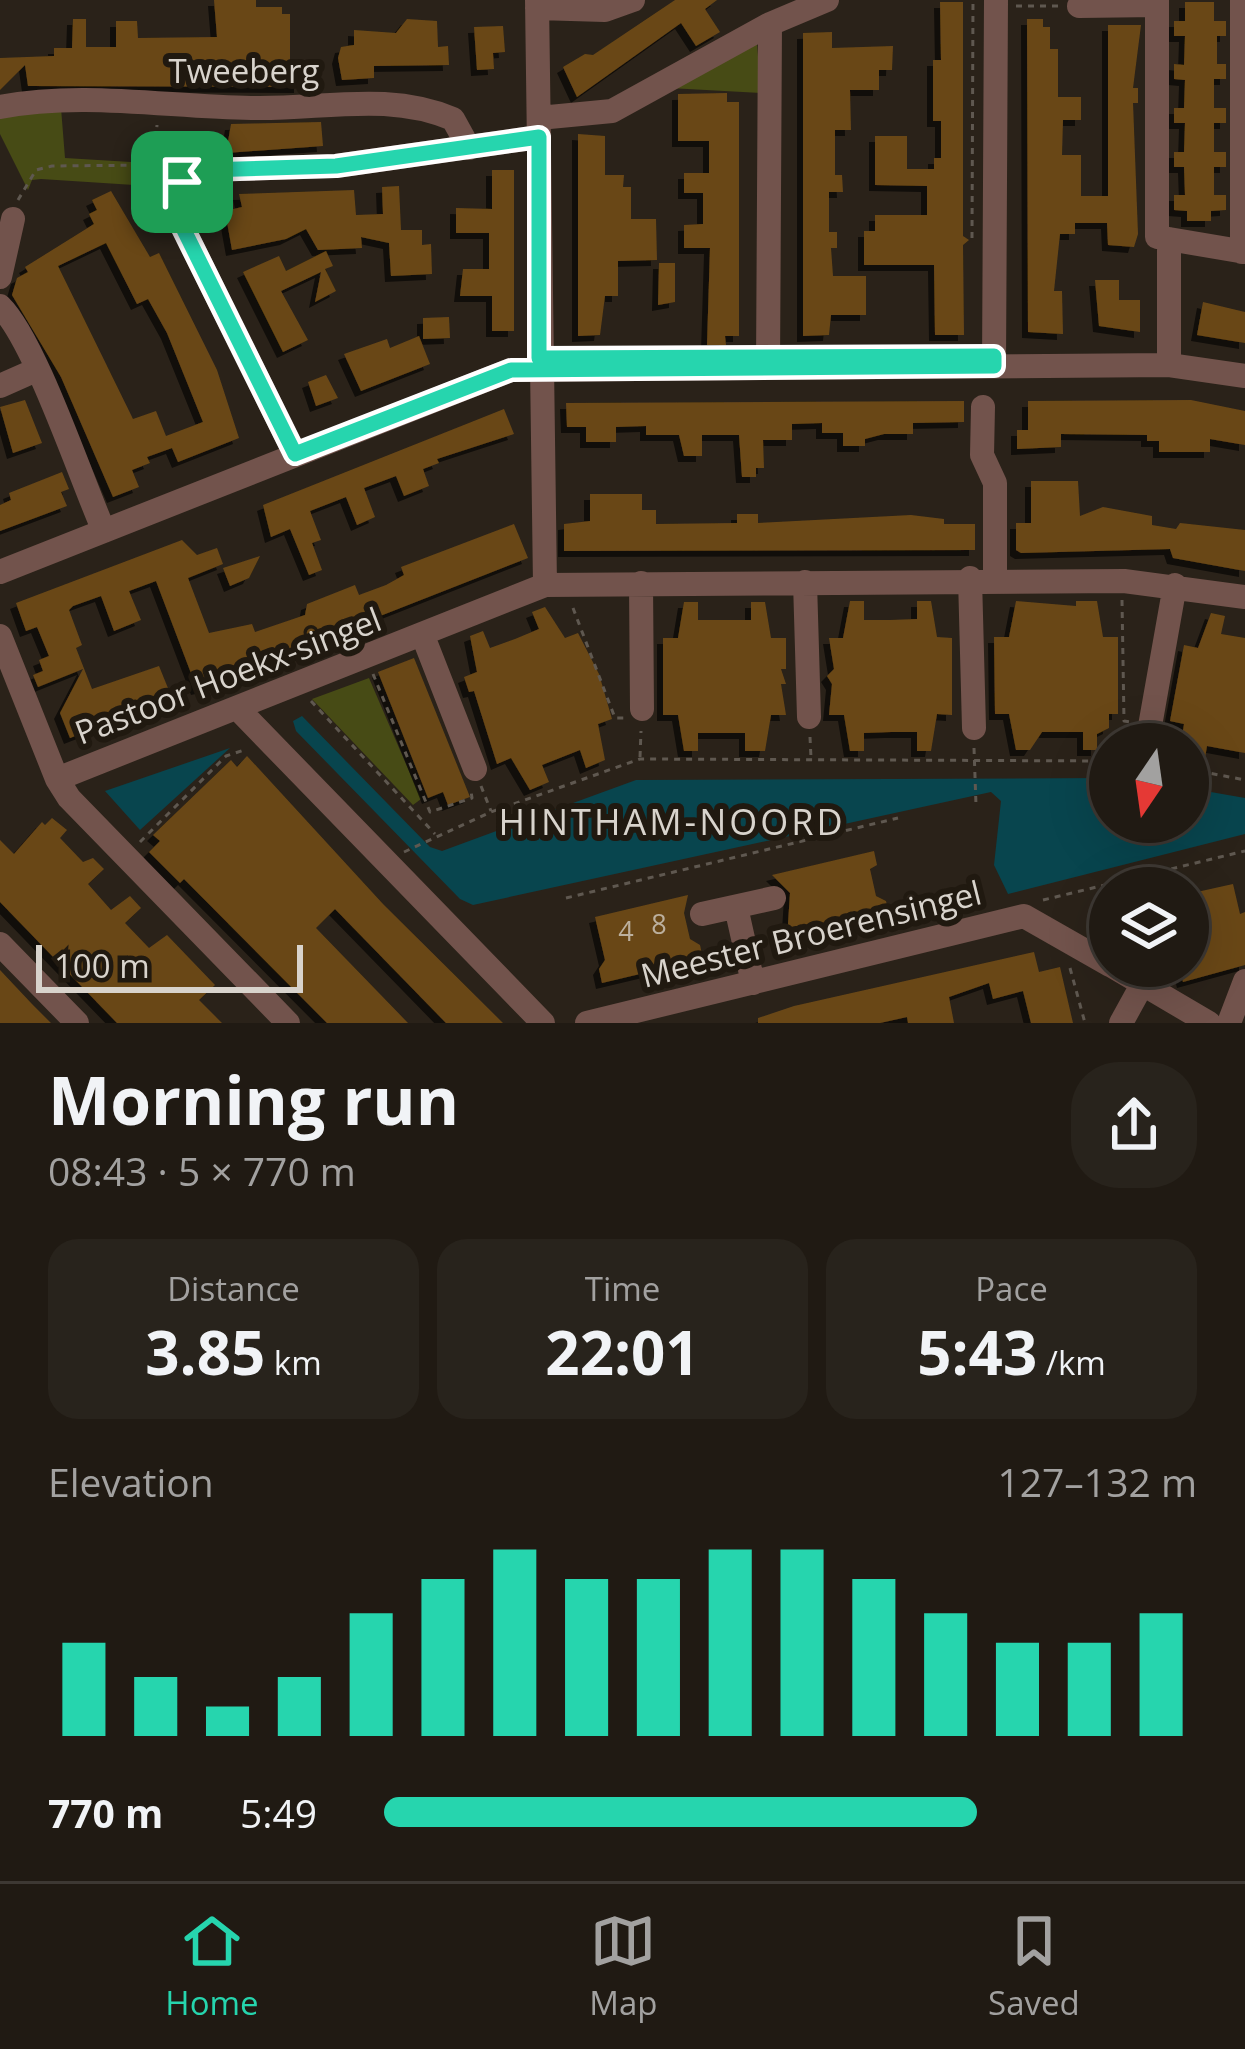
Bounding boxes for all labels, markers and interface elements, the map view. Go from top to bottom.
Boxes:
street label: Tweeberg [169,48,320,93]
pin [131,131,233,233]
icon: arrive [149,149,215,215]
street label: Pastoor Hoekx-singel [68,596,387,755]
north arrow [1089,723,1209,843]
map controls [1089,723,1209,987]
district label: HINTHAM-NOORD [498,797,846,846]
button: layers [1089,867,1209,987]
street label: Meester Broerensingel [636,869,986,998]
house number: 8 [651,905,667,942]
house number: 4 [618,912,634,949]
scale bar [36,939,303,992]
text: 100 m [54,943,150,988]
text: Morning run [48,1054,459,1144]
button: share [1071,1062,1197,1188]
text: 08:43 · 5 × 770 m [48,1144,356,1197]
text: Distance [167,1266,300,1311]
text: Time [585,1266,660,1311]
text: Pace [975,1266,1048,1311]
text: 3.85 [145,1311,265,1393]
text: 22:01 [545,1311,700,1393]
text: 5:43 [917,1311,1037,1393]
text: km [265,1340,322,1385]
text: /km [1037,1340,1106,1385]
text: Elevation [48,1455,214,1508]
text: 127–132 m [997,1455,1197,1508]
text: 770 m [48,1786,163,1839]
text: 5:49 [240,1786,317,1839]
tab: Home [165,1908,259,2025]
tab: Map [589,1908,657,2025]
tab: Saved [988,1908,1080,2025]

